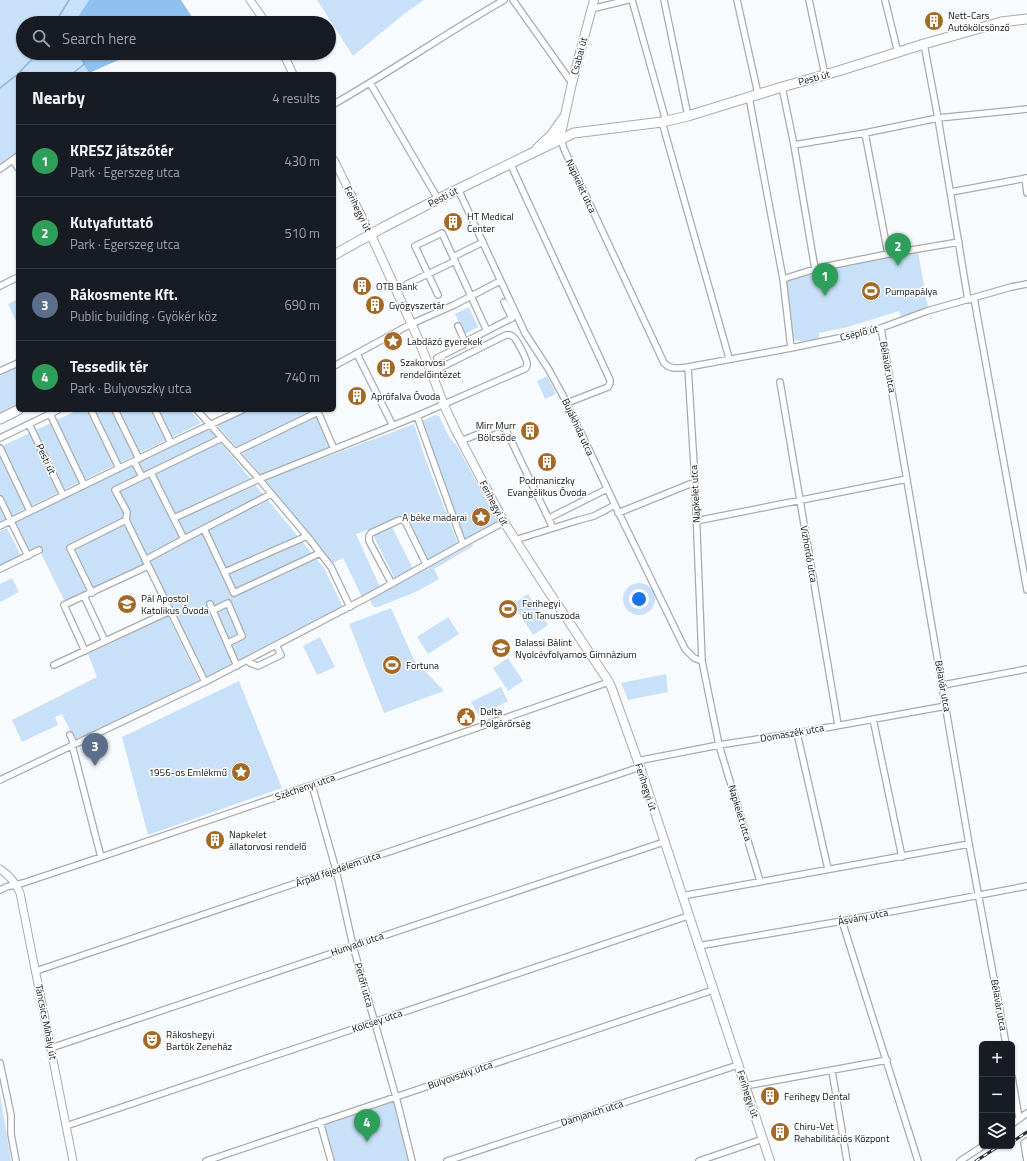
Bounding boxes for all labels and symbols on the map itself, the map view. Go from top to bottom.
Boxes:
place label: Nett-Cars Autókölcsönző [948,8,1010,35]
building icon: Nett-Cars Autókölcsönző [923,10,945,32]
street label: Csabai út [567,35,591,77]
street label: Pesti út [796,66,832,89]
street label: Napkelet utca [562,157,600,215]
street label: Pesti út [425,183,461,211]
street label: Ferihegyi út [340,184,376,235]
place label: HT Medical Center [467,209,514,236]
building icon: HT Medical Center [442,211,464,233]
pin: 2 [885,233,911,266]
pin: 1 [812,263,838,296]
building icon: OTB Bank [351,275,373,297]
place label: OTB Bank [376,279,418,294]
sports icon: Pumpapálya [860,280,882,302]
place label: Pumpapálya [885,284,937,299]
building icon: Gyógyszertár [364,294,386,316]
place label: Gyógyszertár [389,298,445,313]
street label: Cséplő út [838,321,880,345]
place icon: Labdázó gyerekek [382,330,404,352]
place label: Labdázó gyerekek [407,334,482,349]
street label: Bélavár utca [876,340,900,394]
place label: Szakorvosi rendelőintézet [400,355,461,382]
building icon: Szakorvosi rendelőintézet [375,357,397,379]
building icon: Aprófalva Óvoda [346,385,368,407]
place label: Aprófalva Óvoda [371,389,440,404]
street label: Bujákhida utca [558,396,598,458]
place label: Mirr Murr Bölcsőde [476,418,517,445]
building icon: Mirr Murr Bölcsőde [519,420,541,442]
street label: Pesti út [32,441,60,477]
building icon: Podmaniczky Evangélikus Óvoda [536,451,558,473]
street label: Napkelet utca [686,465,704,523]
place label: Podmaniczky Evangélikus Óvoda [507,473,587,500]
street label: Ferihegyi út [476,478,512,529]
place icon: A béke madarai [470,506,492,528]
place label: A béke madarai [402,510,467,525]
street label: Vízhordó utca [797,524,821,584]
your location [629,589,649,609]
place label: Pál Apostol Katolikus Óvoda [141,591,209,618]
school or university icon: Pál Apostol Katolikus Óvoda [116,593,138,615]
place label: Ferihegyi úti Tanuszoda [522,596,580,623]
sports icon: Ferihegyi úti Tanuszoda [497,598,519,620]
place label: Balassi Bálint Nyolcévfolyamos Gimnázium [515,635,637,662]
school or university icon: Balassi Bálint Nyolcévfolyamos Gimnázium [490,637,512,659]
sports icon: Fortuna [381,654,403,676]
place label: Fortuna [406,658,439,673]
street label: Bélavár utca [931,659,955,713]
place label: Delta Polgárőrség [480,704,531,731]
public building icon: Delta Polgárőrség [455,706,477,728]
street label: Domaszék utca [759,720,825,746]
pin: 3 [82,733,108,766]
place icon: 1956-os Emlékmű [230,761,252,783]
street label: Ferihegyi út [631,761,661,813]
place label: 1956-os Emlékmű [148,765,227,780]
street label: Széchenyi utca [273,770,337,804]
street label: Napkelet utca [724,783,756,843]
place label: Napkelet állatorvosi rendelő [229,827,307,854]
building icon: Napkelet állatorvosi rendelő [204,829,226,851]
street label: Árpád fejedelem utca [293,847,383,891]
street label: Ásvány utca [837,905,889,929]
street label: Hunyadi utca [329,928,385,960]
street label: Petőfi utca [351,961,377,1009]
street label: Bélavár utca [987,978,1011,1032]
street label: Táncsics Mihály út [31,983,61,1061]
street label: Kölcsey utca [350,1005,404,1037]
place label: Rákoshegyi Bartók Zeneház [166,1027,233,1054]
theatre icon: Rákoshegyi Bartók Zeneház [141,1029,163,1051]
street label: Bulyovszky utca [426,1057,494,1093]
street label: Ferihegyi út [733,1068,763,1120]
building icon: Ferihegy Dental [759,1085,781,1107]
place label: Ferihegy Dental [784,1089,850,1104]
street label: Damjanich utca [559,1096,625,1130]
pin: 4 [354,1109,380,1142]
place label: Chiru-Vet Rehabilitációs Központ [794,1119,890,1146]
building icon: Chiru-Vet Rehabilitációs Központ [769,1121,791,1143]

